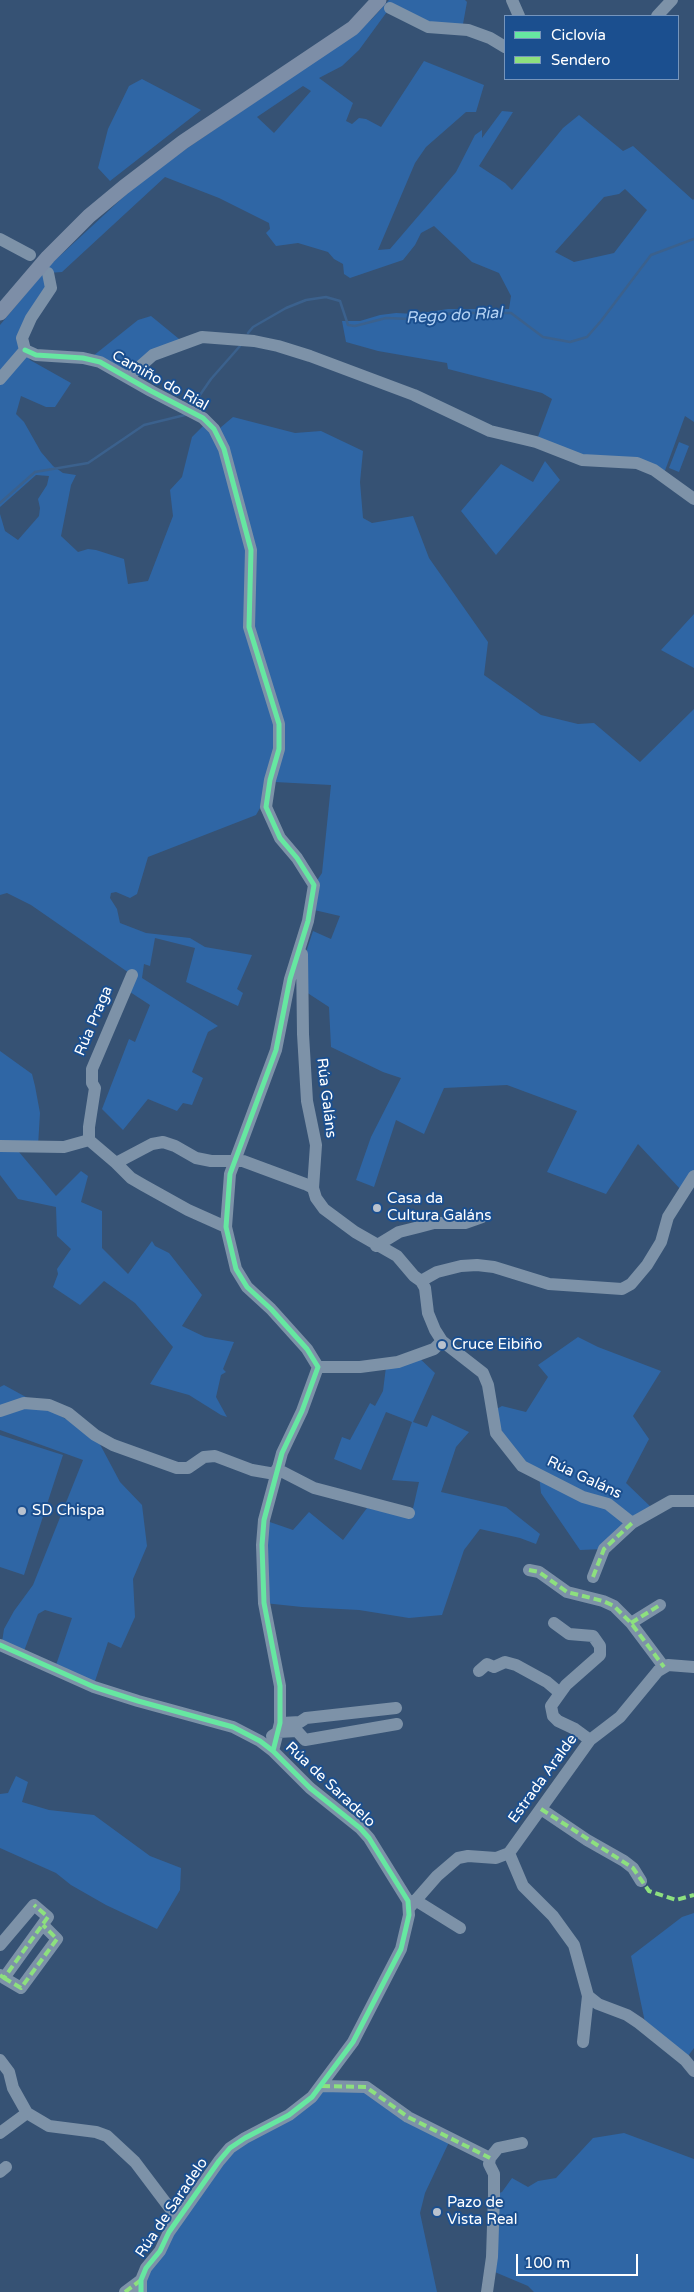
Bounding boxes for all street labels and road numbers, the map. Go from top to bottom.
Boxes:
street label: Camiño do Rial [109,347,211,415]
street label: Rúa Praga [71,983,117,1059]
street label: Rúa Galáns [312,1057,340,1139]
street label: Rúa Galáns [544,1453,624,1503]
street label: Estrada Aralde [505,1731,581,1827]
street label: Rúa de Saradelo [281,1739,379,1831]
street label: Rúa de Saradelo [132,2155,212,2261]

